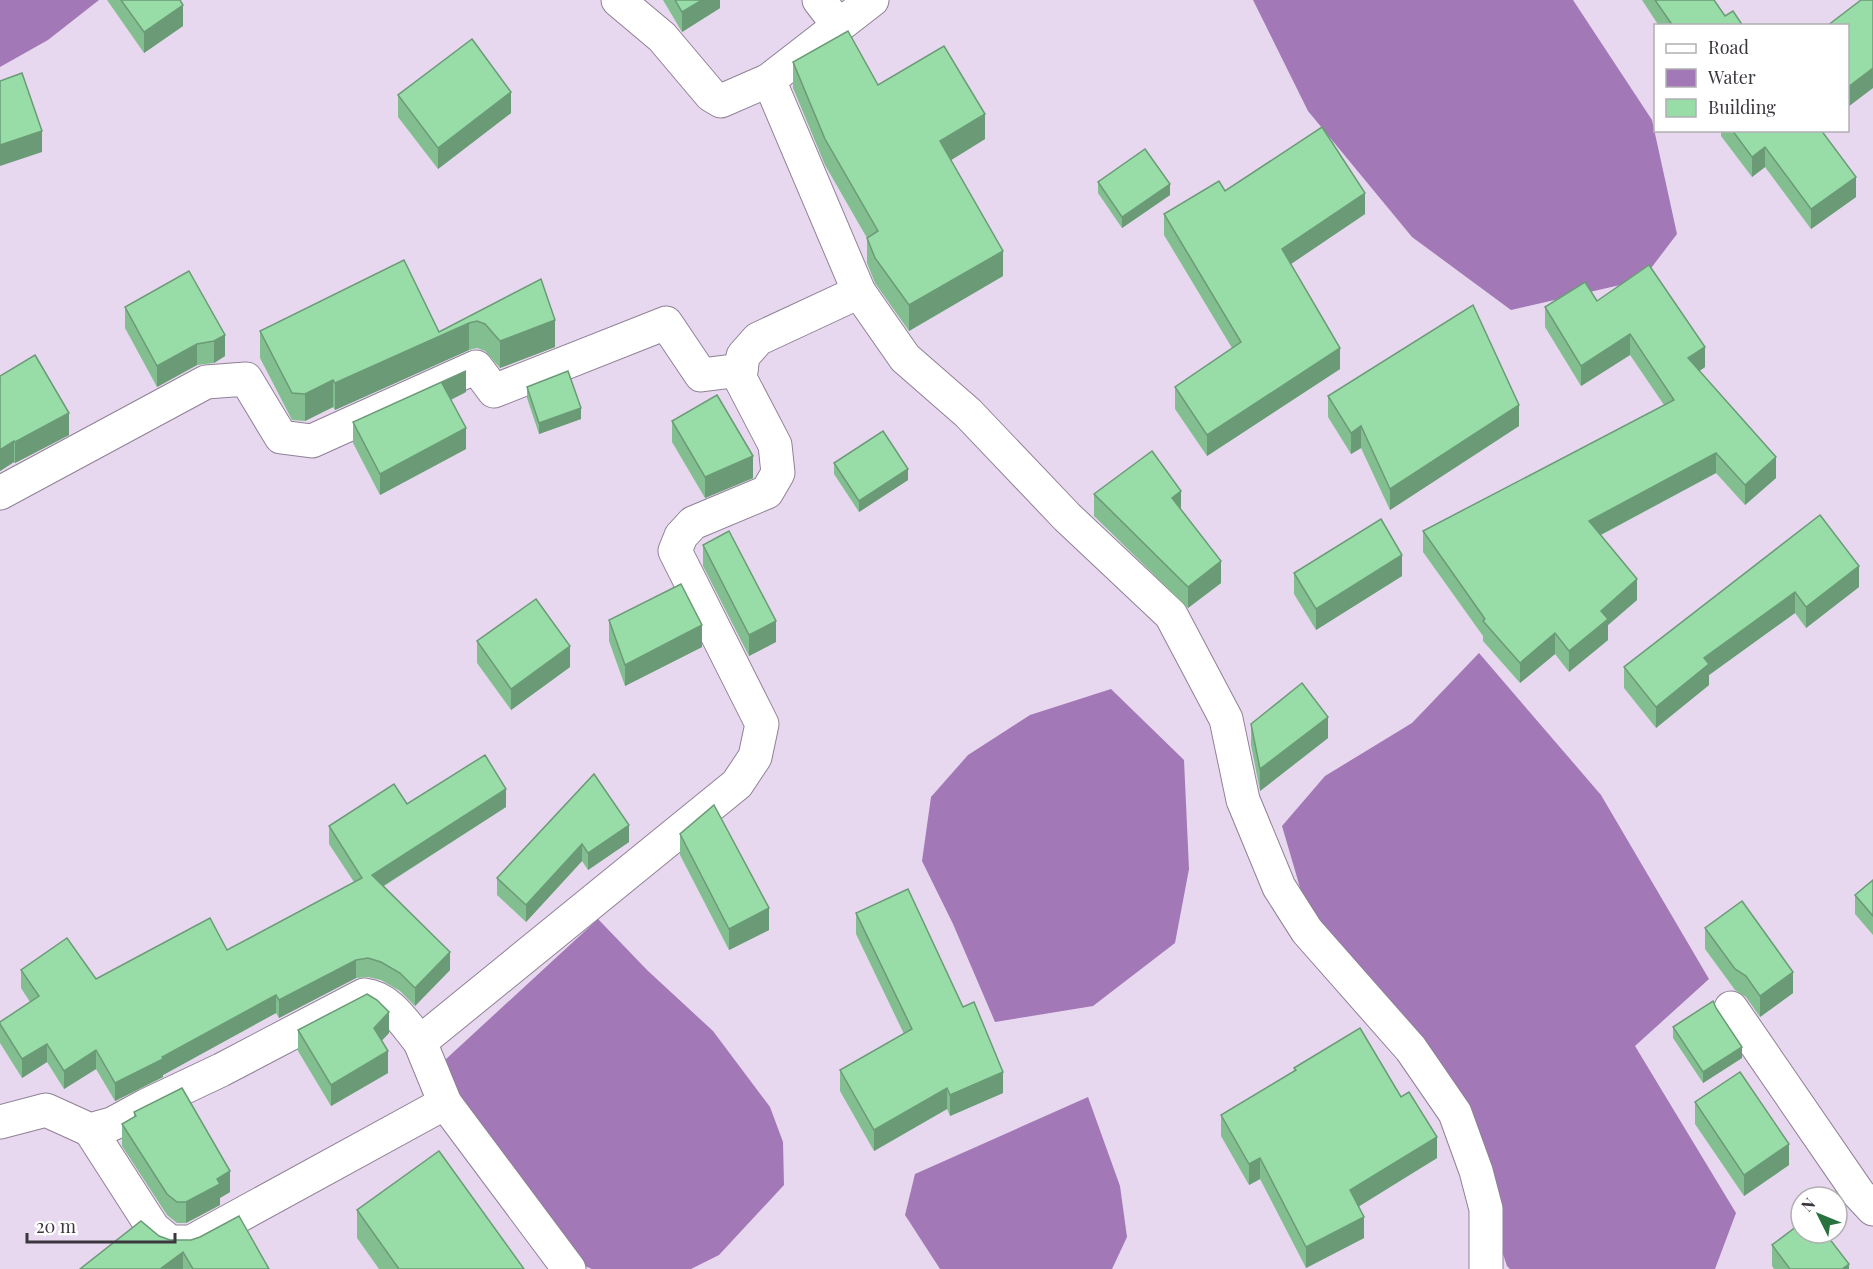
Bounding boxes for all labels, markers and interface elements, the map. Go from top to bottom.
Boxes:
legend [1654,24,1849,132]
text: Road [1708,35,1749,59]
text: Water [1707,65,1756,89]
text: Building [1708,95,1776,119]
north arrow [1789,1185,1849,1245]
text: N [1796,1193,1820,1216]
scale bar [27,1206,176,1244]
text: 20 m [36,1214,76,1238]

